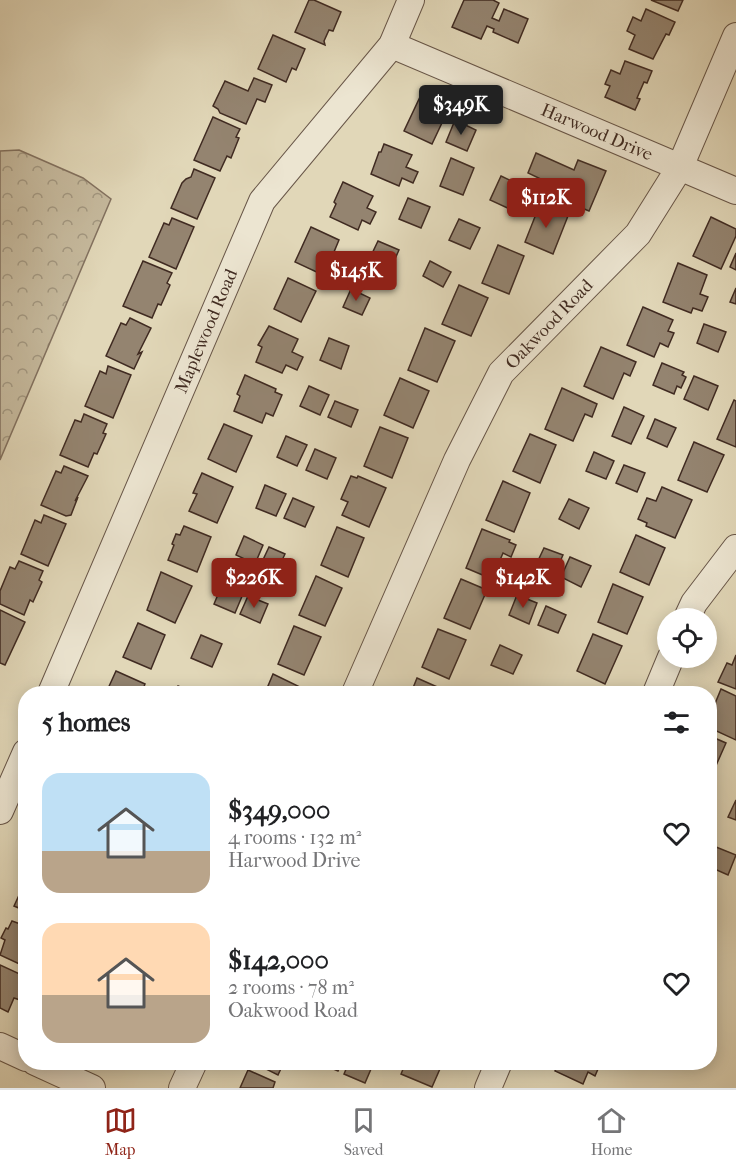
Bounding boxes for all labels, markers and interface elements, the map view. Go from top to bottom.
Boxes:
pin: $349K [419,85,503,136]
text: $349K [433,93,489,116]
street label: Harwood Drive [538,99,656,165]
pin: $112K [504,178,588,229]
text: $112K [521,186,571,209]
pin: $145K [314,251,398,302]
text: $145K [330,259,382,282]
street label: Maplewood Road [171,266,242,397]
street label: Oakwood Road [501,275,598,374]
pin: $226K [212,558,296,609]
pin: $142K [481,558,565,609]
text: $226K [226,566,282,589]
text: $142K [496,566,550,589]
map controls [657,608,717,668]
button: locate [657,608,717,668]
icon: filters [660,706,693,739]
text: 5 homes [42,707,130,738]
text: $349,000 [228,795,330,826]
icon: home [90,797,162,869]
icon: heart [660,817,693,850]
text: 4 rooms · 132 m² [228,826,361,849]
text: Harwood Drive [228,849,361,872]
text: $142,000 [228,945,329,976]
icon: home [90,947,162,1019]
icon: heart [660,967,693,1000]
text: 2 rooms · 78 m² [228,976,354,999]
text: Oakwood Road [228,999,358,1022]
tab: Map [104,1104,137,1159]
tab: Saved [344,1104,384,1159]
tab: Home [591,1104,632,1159]

